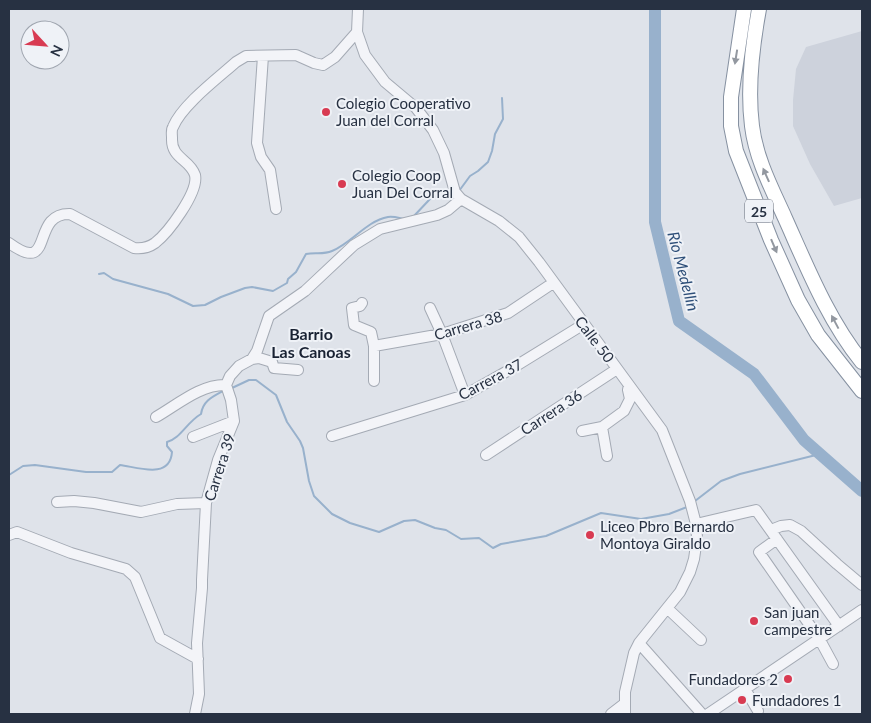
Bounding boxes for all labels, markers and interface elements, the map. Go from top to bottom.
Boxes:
north arrow [20,20,70,70]
text: N [47,42,67,59]
one-way arrow [732,49,740,65]
place label: Colegio Cooperativo Juan del Corral [336,94,471,129]
marker: Colegio Cooperativo Juan del Corral [320,106,332,118]
place label: Colegio Coop Juan Del Corral [352,166,453,201]
one-way arrow [762,168,770,182]
marker: Colegio Coop Juan Del Corral [336,178,348,190]
road number: 25 [745,200,773,222]
water label: Río Medellín [664,229,704,313]
one-way arrow [770,239,778,253]
street label: Carrera 38 [432,307,504,343]
street label: Calle 50 [572,312,619,366]
one-way arrow [831,315,839,329]
district label: Barrio Las Canoas [271,324,351,361]
street label: Carrera 37 [455,354,525,403]
street label: Carrera 36 [517,385,586,439]
street label: Carrera 39 [200,431,238,503]
place label: Liceo Pbro Bernardo Montoya Giraldo [600,517,734,552]
marker: Liceo Pbro Bernardo Montoya Giraldo [584,529,596,541]
place label: San juan campestre [764,603,832,638]
marker: San juan campestre [748,615,760,627]
place label: Fundadores 2 [688,670,778,688]
marker: Fundadores 2 [782,673,794,685]
place label: Fundadores 1 [752,691,842,709]
marker: Fundadores 1 [736,694,748,706]

